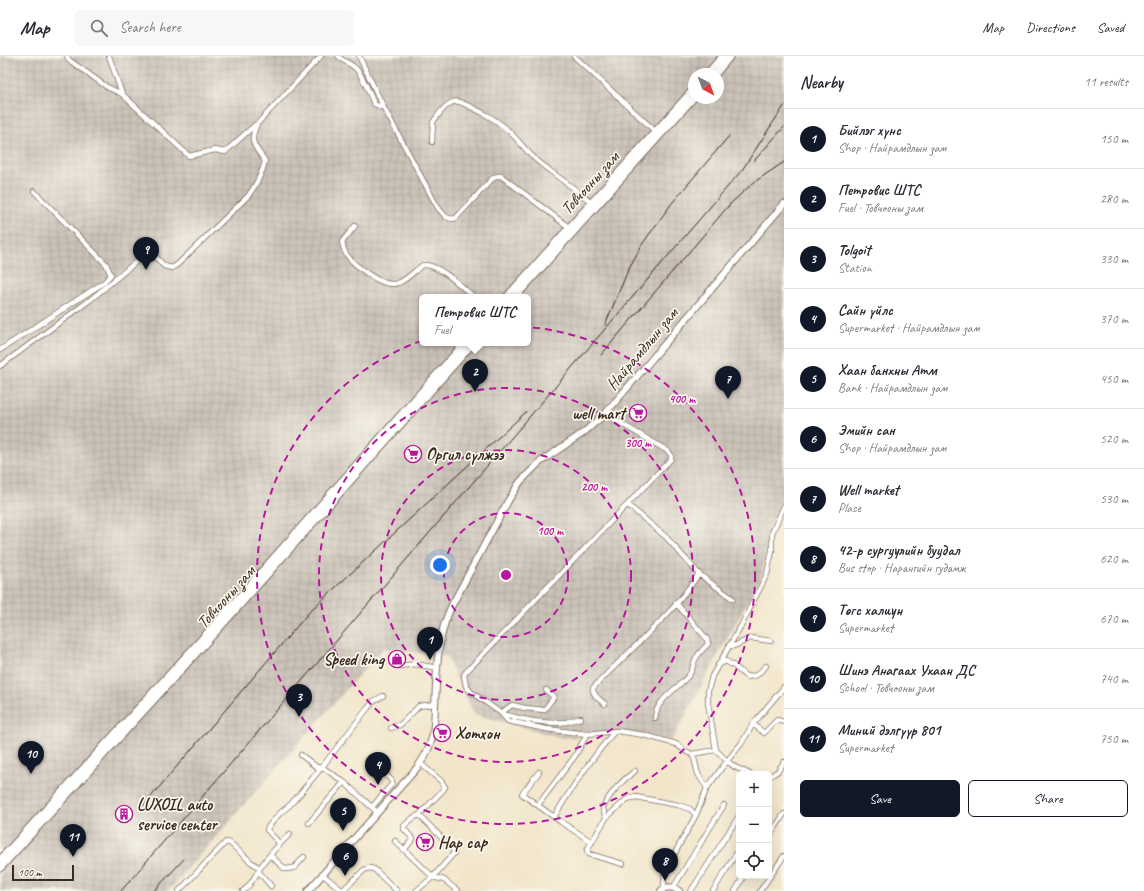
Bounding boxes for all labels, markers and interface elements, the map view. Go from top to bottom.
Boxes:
search box [74,10,354,46]
text: Map [20,16,50,40]
icon: search [88,17,110,39]
text: Search here [120,18,181,37]
text: Map [983,19,1004,36]
text: Directions [1026,19,1075,36]
text: Saved [1097,19,1124,36]
north arrow [688,68,724,104]
text: Nearby [800,72,843,93]
text: 11 results [1084,74,1128,90]
text: Бийлэг хүнс [838,121,901,140]
text: 1 [810,131,816,147]
text: 150 m [1100,131,1128,147]
text: Shop · Найрамдлын зам [838,140,946,156]
street label: Товчооны зам [556,146,625,219]
text: Петровис ШТС [838,181,920,200]
text: 2 [810,191,816,207]
text: 280 m [1100,191,1128,207]
text: Fuel · Товчооны зам [838,200,923,216]
pin: 9 [133,237,159,270]
text: Tolgoit [838,241,870,260]
text: 3 [810,251,816,267]
text: 330 m [1100,251,1128,267]
text: Station [838,260,872,276]
popup [419,294,531,346]
text: Сайн үйлс [838,301,893,320]
text: Петровис ШТС [434,303,516,322]
street label: Найрамдлын зам [601,303,684,395]
text: 4 [810,311,816,327]
text: 370 m [1100,311,1128,327]
text: Supermarket · Найрамдлын зам [838,320,979,336]
text: Fuel [434,322,451,338]
pin: 2 [462,359,488,392]
text: Хаан банхны Атм [838,361,937,380]
pin: 7 [715,366,741,399]
text: 5 [810,371,816,387]
text: 450 m [1100,371,1128,387]
text: Bank · Найрамдлын зам [838,380,947,396]
text: 400 m [669,391,696,407]
place label: well mart [572,403,627,424]
supermarket icon: well mart [628,403,648,423]
text: Эмийн сан [838,421,895,440]
text: 6 [810,431,816,447]
text: 520 m [1100,431,1128,447]
text: 300 m [625,435,652,451]
text: Shop · Найрамдлын зам [838,440,946,456]
supermarket icon: Оргил сүлжээ [403,444,423,464]
place label: Оргил сүлжээ [426,444,505,466]
text: 200 m [581,479,608,495]
text: Well market [838,481,899,500]
text: 7 [810,491,816,507]
text: 530 m [1100,491,1128,507]
text: Place [838,500,861,516]
text: 100 m [537,523,564,539]
text: 42-р сургуулийн буудал [838,541,959,560]
text: 8 [810,551,816,567]
text: 620 m [1100,551,1128,567]
your location [430,555,450,575]
street label: Товчооны зам [192,560,261,633]
text: Bus stop · Нарангийн гудамж [838,560,965,576]
centre of rings [499,568,513,582]
text: Төгс халиун [838,601,902,620]
text: 9 [810,611,816,627]
text: 670 m [1100,611,1128,627]
text: Supermarket [838,620,893,636]
pin: 1 [417,627,443,660]
place label: Speed king [323,649,386,670]
shop icon: Speed king [387,649,407,669]
text: Шинэ Анагаах Ухаан ДС [838,661,975,680]
text: 10 [807,671,819,687]
text: 740 m [1100,671,1128,687]
text: School · Товчооны зам [838,680,934,696]
pin: 3 [286,684,312,717]
text: Миний дэлгүүр 801 [838,721,940,740]
supermarket icon: Хотхон [432,723,452,743]
place label: Хотхон [455,723,501,744]
text: 11 [807,731,819,747]
text: 750 m [1100,731,1128,747]
text: Supermarket [838,740,893,756]
pin: 10 [18,741,44,774]
pin: 4 [365,752,391,785]
map controls [736,771,772,879]
button: + [736,771,772,807]
button: Save [800,780,960,817]
button: Share [968,780,1128,817]
place label: LUXOIL auto service center [137,794,219,835]
pin: 5 [330,798,356,831]
building icon: LUXOIL auto service center [114,804,134,824]
button: − [736,807,772,843]
pin: 11 [60,824,86,857]
supermarket icon: Нар сар [415,832,435,852]
place label: Нар сар [438,832,489,853]
pin: 6 [332,843,358,876]
button: locate [736,843,772,879]
pin: 8 [652,848,678,881]
scale bar [12,863,74,882]
text: 100 m [18,865,42,879]

